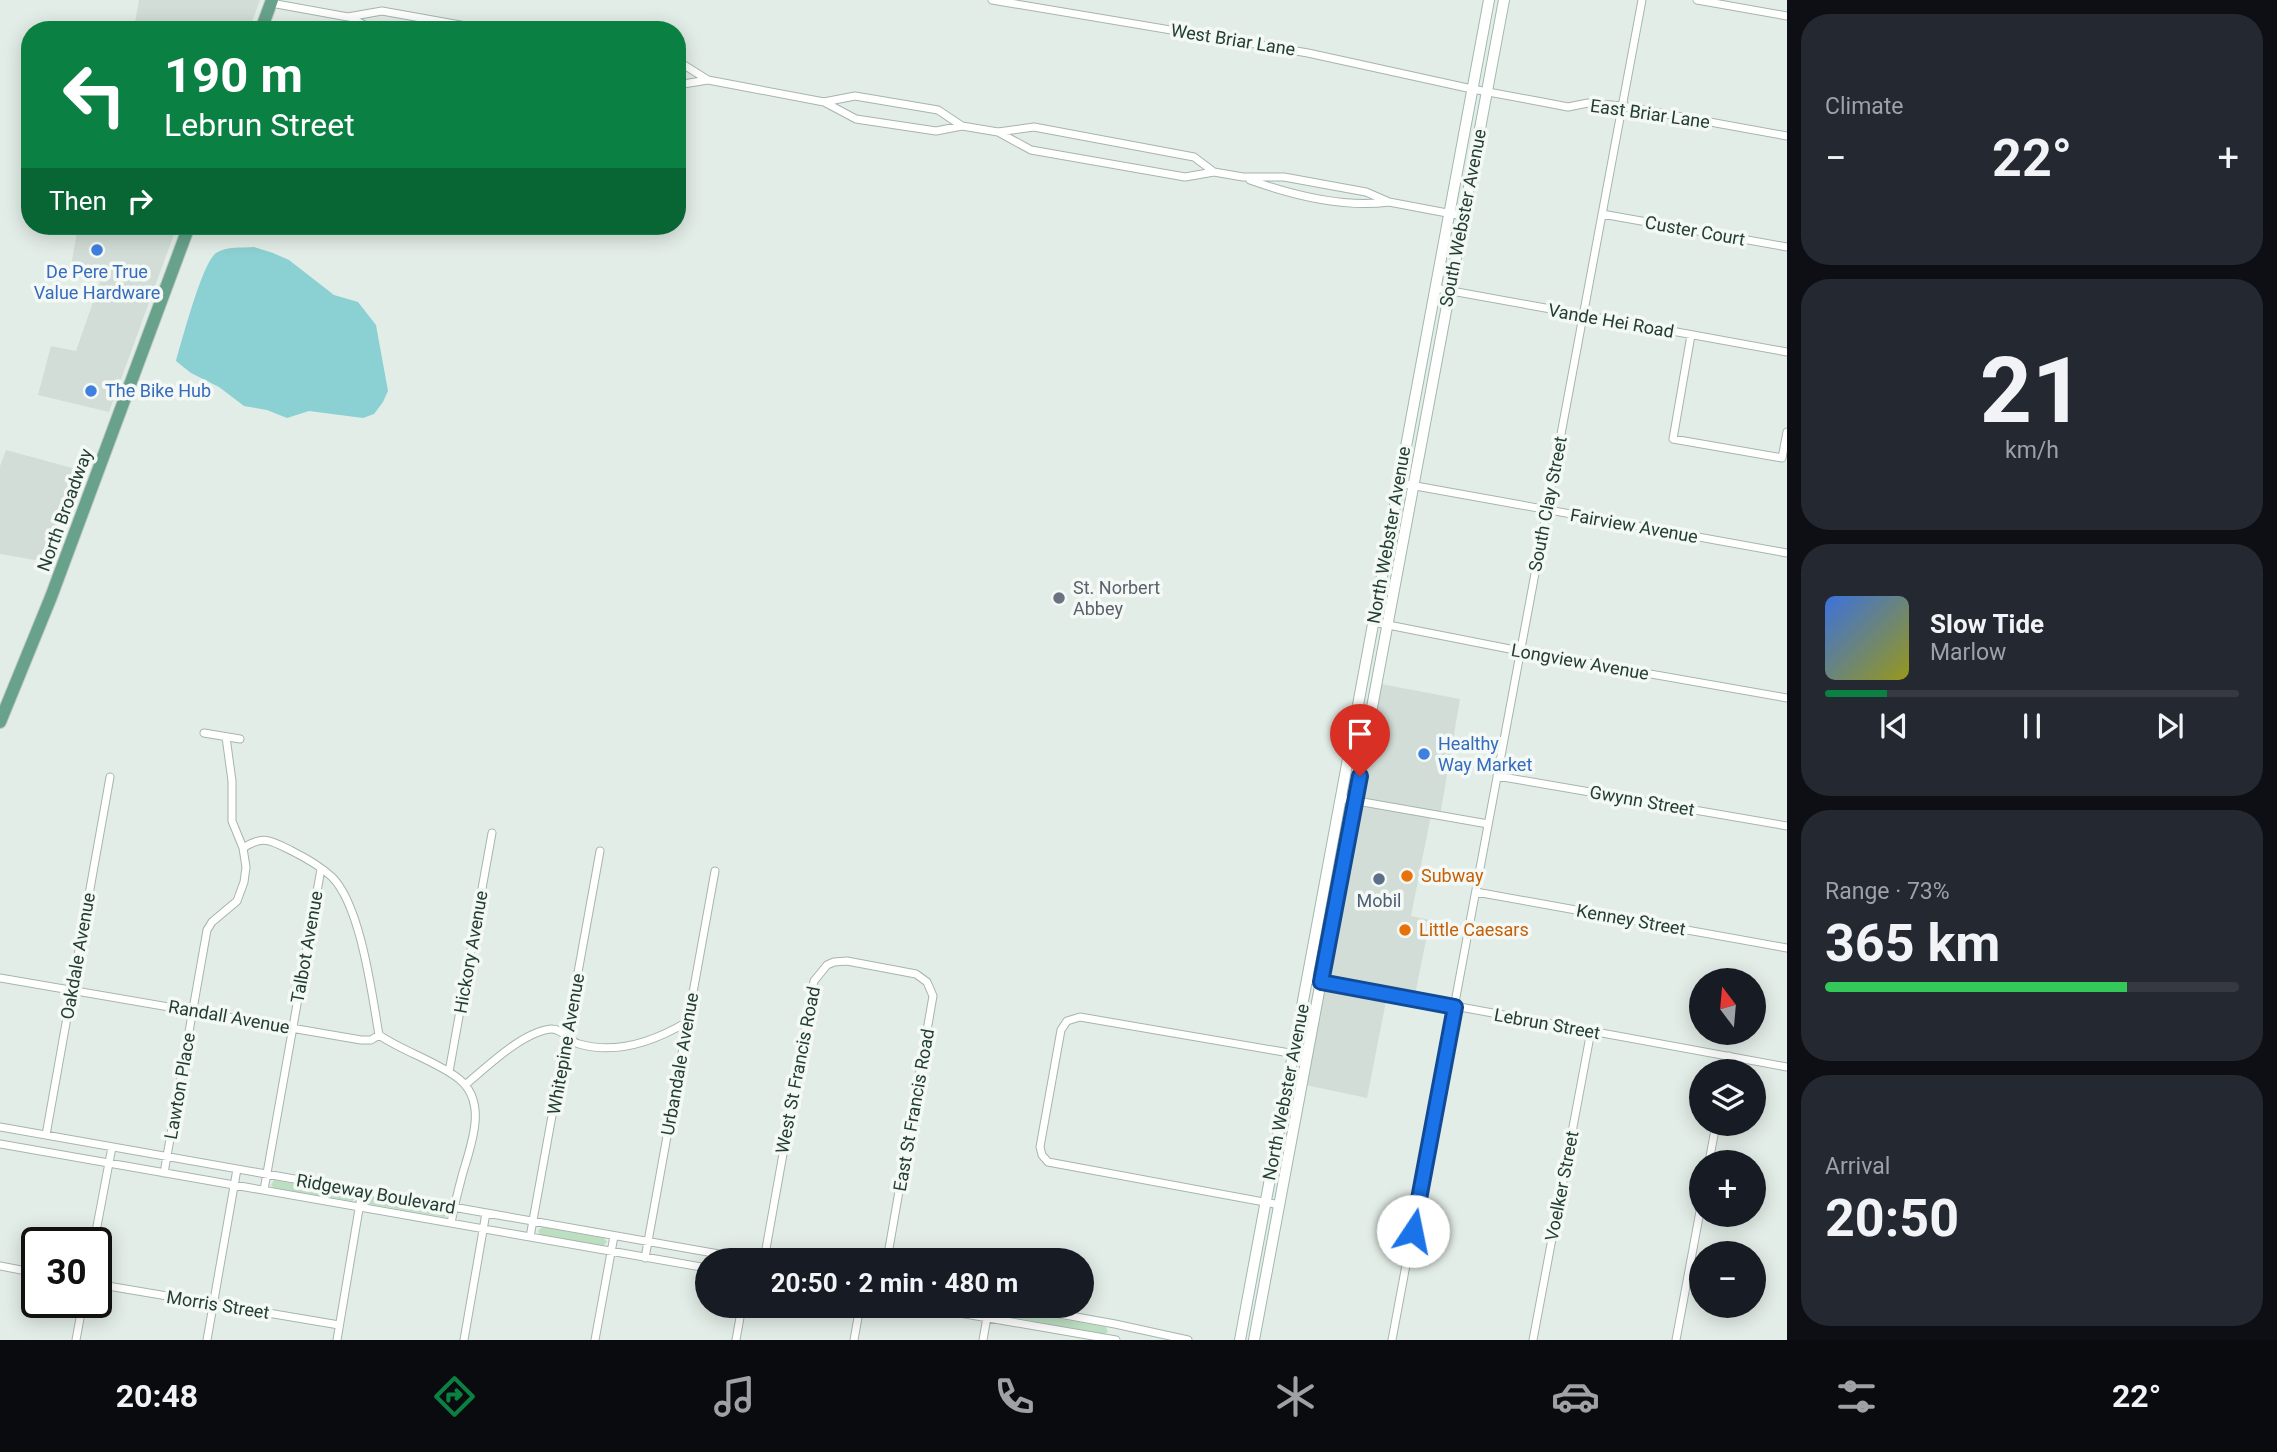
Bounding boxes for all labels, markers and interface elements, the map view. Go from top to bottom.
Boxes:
street label: West Briar Lane [1169,19,1297,60]
text: 190 m [164,47,303,104]
icon: left [49,49,140,140]
text: Climate [1825,93,1904,120]
street label: East Briar Lane [1589,95,1711,132]
text: Lebrun Street [164,106,355,144]
street label: South Webster Avenue [1435,127,1490,309]
text: 22° [1992,128,2072,189]
text: − [1825,136,1847,180]
text: + [2217,136,2239,180]
icon: right [121,182,159,220]
text: Then [49,186,107,216]
street label: Custer Court [1643,211,1747,250]
marker: De Pere True Value Hardware [89,242,105,258]
place label: De Pere True Value Hardware [34,261,160,303]
street label: Vande Hei Road [1546,299,1676,342]
text: 21 [1980,338,2084,444]
place label: The Bike Hub [105,380,211,401]
marker: The Bike Hub [83,383,99,399]
street label: South Clay Street [1524,434,1571,573]
text: km/h [2005,437,2059,464]
street label: North Broadway [33,445,97,574]
street label: North Webster Avenue [1363,445,1414,625]
street label: Fairview Avenue [1568,504,1700,547]
place label: St. Norbert Abbey [1073,577,1160,619]
marker: St. Norbert Abbey [1051,590,1067,606]
text: Slow Tide [1930,609,2044,639]
street label: Longview Avenue [1510,639,1651,684]
text: Marlow [1930,639,2006,666]
pin [1330,704,1390,776]
icon: previous [1875,707,1913,745]
icon: pause [2013,707,2051,745]
icon: next [2151,707,2189,745]
icon: arrive [1341,715,1379,753]
place label: Healthy Way Market [1438,733,1532,775]
marker: Healthy Way Market [1416,746,1432,762]
street label: Gwynn Street [1588,781,1696,820]
place label: Subway [1421,865,1484,886]
marker: Subway [1399,868,1415,884]
marker: Mobil [1371,871,1387,887]
text: Range · 73% [1825,878,1950,905]
street label: Talbot Avenue [286,889,327,1005]
street label: Hickory Avenue [449,889,492,1015]
place label: Mobil [1357,890,1401,911]
street label: Oakdale Avenue [56,891,99,1021]
street label: Kenney Street [1575,900,1687,939]
text: 365 km [1825,913,2000,974]
place label: Little Caesars [1419,919,1529,940]
marker: Little Caesars [1397,922,1413,938]
north arrow [1689,968,1766,1045]
map controls [1689,968,1766,1318]
street label: Whitepine Avenue [543,972,588,1116]
street label: West St Francis Road [771,984,824,1155]
street label: Urbandale Avenue [657,991,702,1137]
street label: Randall Avenue [167,995,291,1038]
street label: North Webster Avenue [1258,1002,1313,1182]
street label: Lebrun Street [1492,1004,1602,1043]
street label: East St Francis Road [889,1027,938,1193]
street label: Lawton Place [160,1031,199,1141]
button: layers [1689,1059,1766,1136]
street label: Voelker Street [1541,1129,1583,1243]
button: + [1689,1150,1766,1227]
text: Arrival [1825,1153,1890,1180]
street label: Ridgeway Boulevard [295,1169,457,1218]
text: 20:50 [1825,1188,1959,1249]
position arrow [1376,1194,1450,1268]
speed limit sign: 30 [21,1227,112,1318]
button: − [1689,1241,1766,1318]
text: 20:50 · 2 min · 480 m [771,1268,1018,1298]
street label: Morris Street [165,1286,271,1323]
icon: directions [430,1372,479,1421]
icon: music [710,1372,759,1421]
icon: phone [990,1372,1039,1421]
icon: climate [1271,1372,1320,1421]
icon: car [1551,1372,1600,1421]
icon: filters [1832,1372,1881,1421]
text: 20:48 [116,1377,198,1415]
text: 22° [2112,1377,2161,1415]

